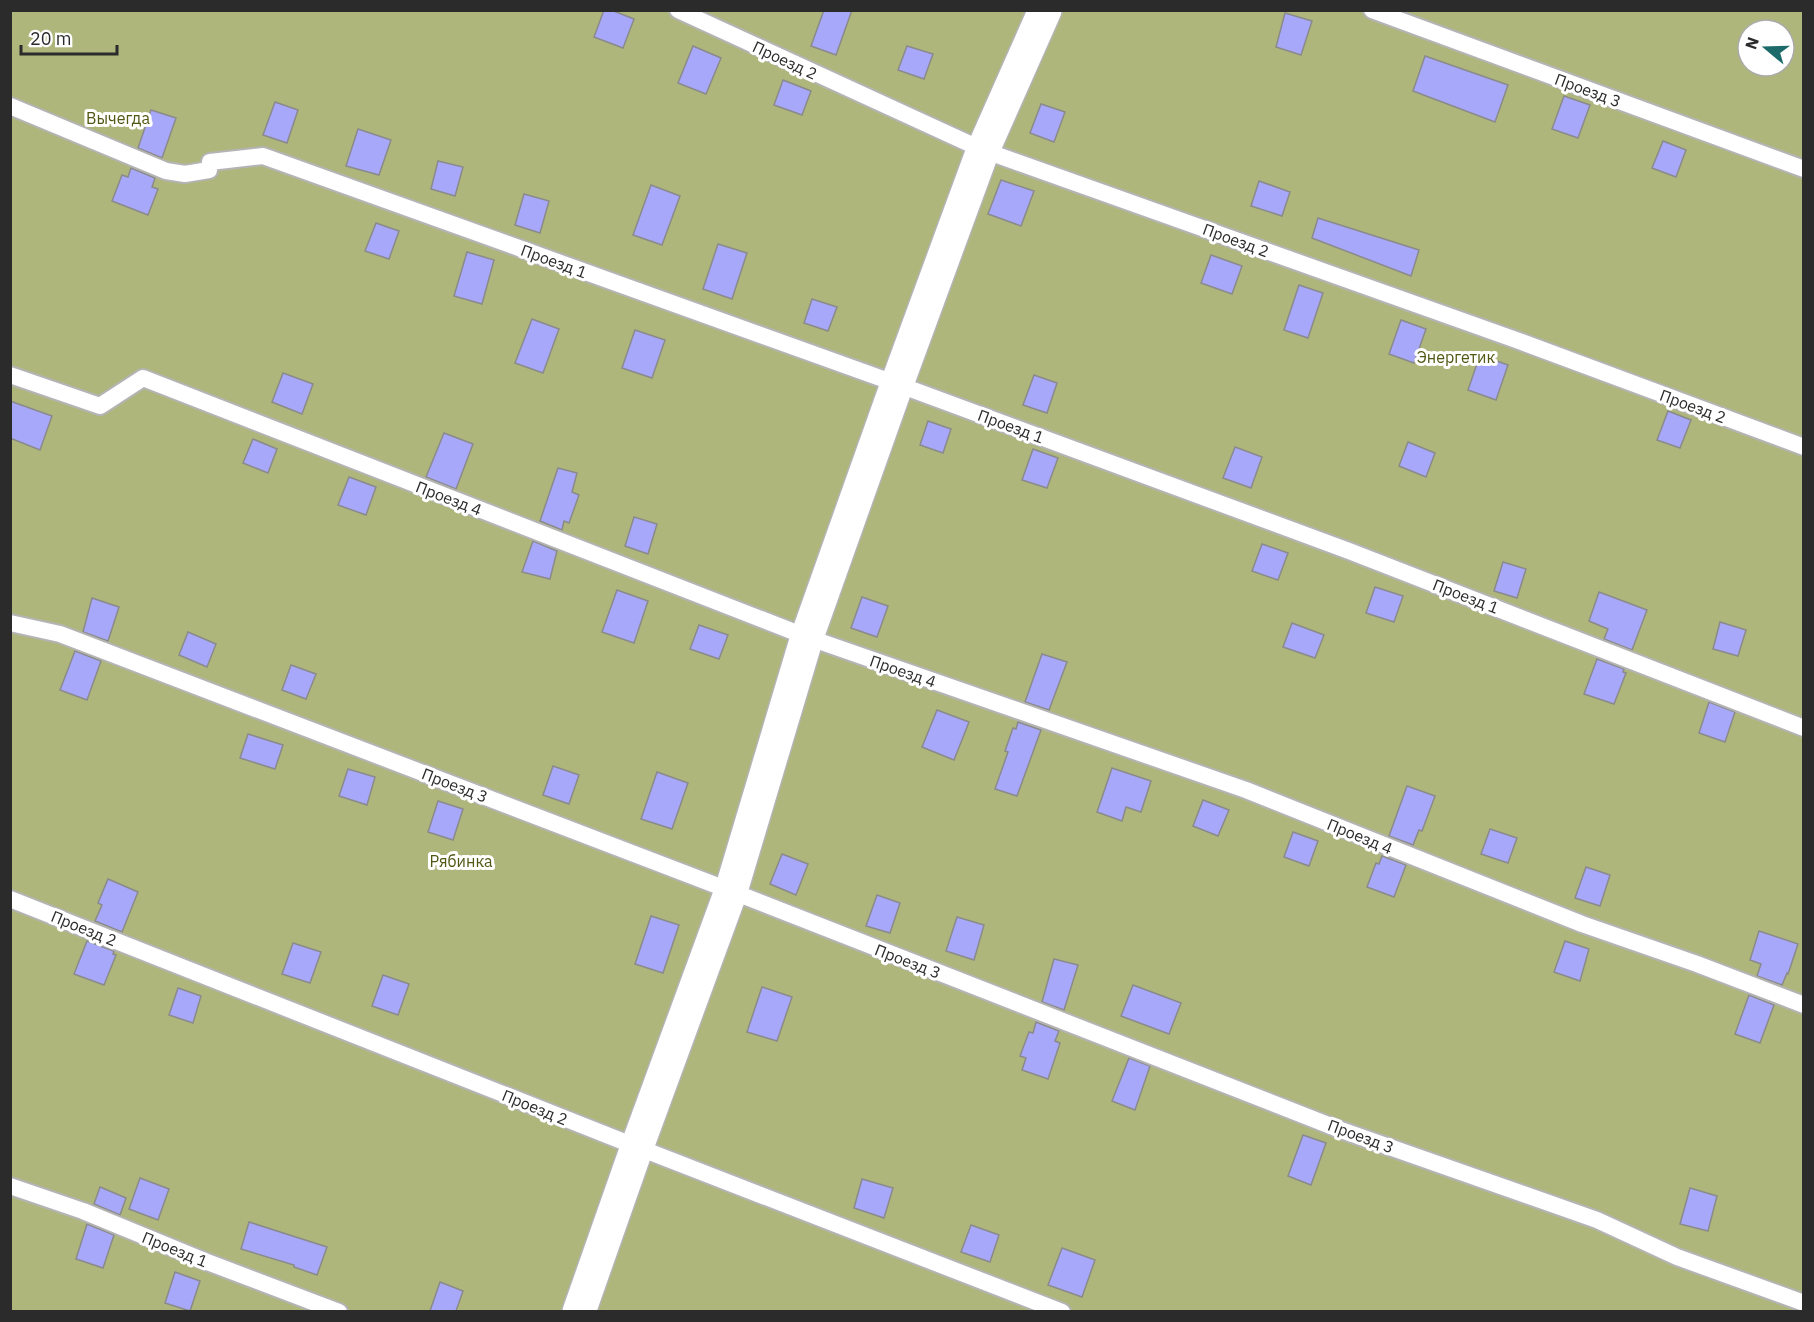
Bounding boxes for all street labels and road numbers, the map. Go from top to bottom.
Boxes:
street label: Проезд 2 [749,36,821,84]
street label: Проезд 3 [1552,69,1624,111]
street label: Проезд 2 [1200,219,1272,261]
street label: Проезд 1 [518,240,590,282]
street label: Проезд 2 [1657,385,1729,427]
street label: Проезд 1 [975,405,1047,447]
street label: Проезд 4 [413,476,485,520]
street label: Проезд 1 [1430,574,1502,618]
street label: Проезд 4 [867,650,939,692]
street label: Проезд 3 [419,763,491,807]
street label: Проезд 4 [1324,814,1396,858]
street label: Проезд 2 [48,906,120,950]
street label: Проезд 3 [872,939,944,983]
street label: Проезд 2 [499,1085,571,1129]
street label: Проезд 3 [1325,1115,1397,1157]
street label: Проезд 1 [139,1227,211,1271]

